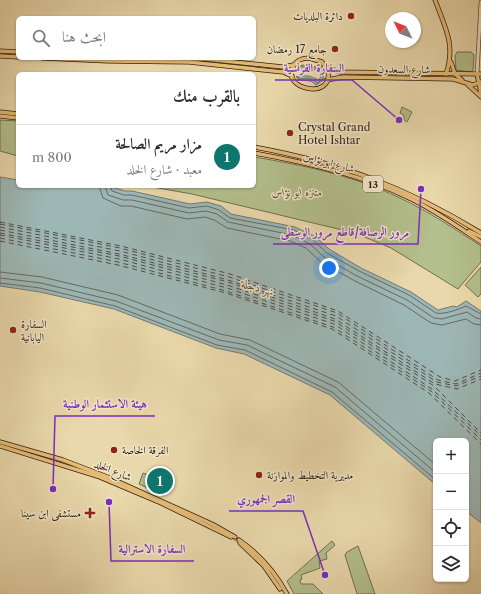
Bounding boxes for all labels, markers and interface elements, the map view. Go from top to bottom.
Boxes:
place label: دائرة البلديات [293,9,343,23]
marker: دائرة البلديات [346,11,356,21]
north arrow [385,12,421,48]
search box [16,16,256,60]
icon: search [30,27,52,49]
text: ابحث هنا [62,27,106,46]
place label: جامع 17 رمضان [267,42,327,59]
marker: جامع 17 رمضان [330,44,340,54]
callout: السفارة الفرنسية [275,56,352,80]
text: السفارة الفرنسية [284,60,345,76]
street label: شارع السعدون [378,62,430,79]
text: بالقرب منك [173,86,240,106]
place label: Crystal Grand Hotel Ishtar [298,120,371,147]
marker: Crystal Grand Hotel Ishtar [285,128,295,138]
text: مزار مريم الصالحة [115,134,202,153]
street label: شارع ابو نؤاس [301,148,356,178]
text: 800 m [32,149,72,165]
text: 1 [224,149,230,165]
text: معبد · شارع الخلد [126,161,202,177]
road number: 13 [363,176,383,192]
park label: متنزه ابو نؤاس [272,185,322,200]
callout: مرور الرصافة/قاطع مرور الوسطى [273,220,418,244]
text: مرور الرصافة/قاطع مرور الوسطى [281,224,409,244]
your location [319,258,339,278]
water label: نهر دجلة [238,275,276,300]
place label: السفارة اليابانية [21,317,47,344]
marker: السفارة اليابانية [8,325,18,335]
callout: هيئة الاستثمار الوطنية [55,392,155,416]
text: هيئة الاستثمار الوطنية [63,396,147,412]
map controls [433,438,469,582]
button: + [433,438,469,474]
place label: الفرقة الخاصة [122,443,168,458]
marker: الفرقة الخاصة [109,445,119,455]
street label: شارع الخلد [91,456,134,487]
pin: 1 [147,466,173,496]
place label: مديرية التخطيط والموازنة [267,468,353,482]
marker: مديرية التخطيط والموازنة [254,470,264,480]
button: − [433,474,469,510]
callout: القصر الجمهوري [229,487,303,511]
text: القصر الجمهوري [237,491,295,509]
place label: مستشفى ابن سينا [21,506,81,522]
marker: مستشفى ابن سينا [84,507,96,519]
button: locate [433,510,469,546]
callout: السفارة الاسترالية [111,537,194,561]
text: السفارة الاسترالية [119,541,186,556]
button: layers [433,546,469,582]

